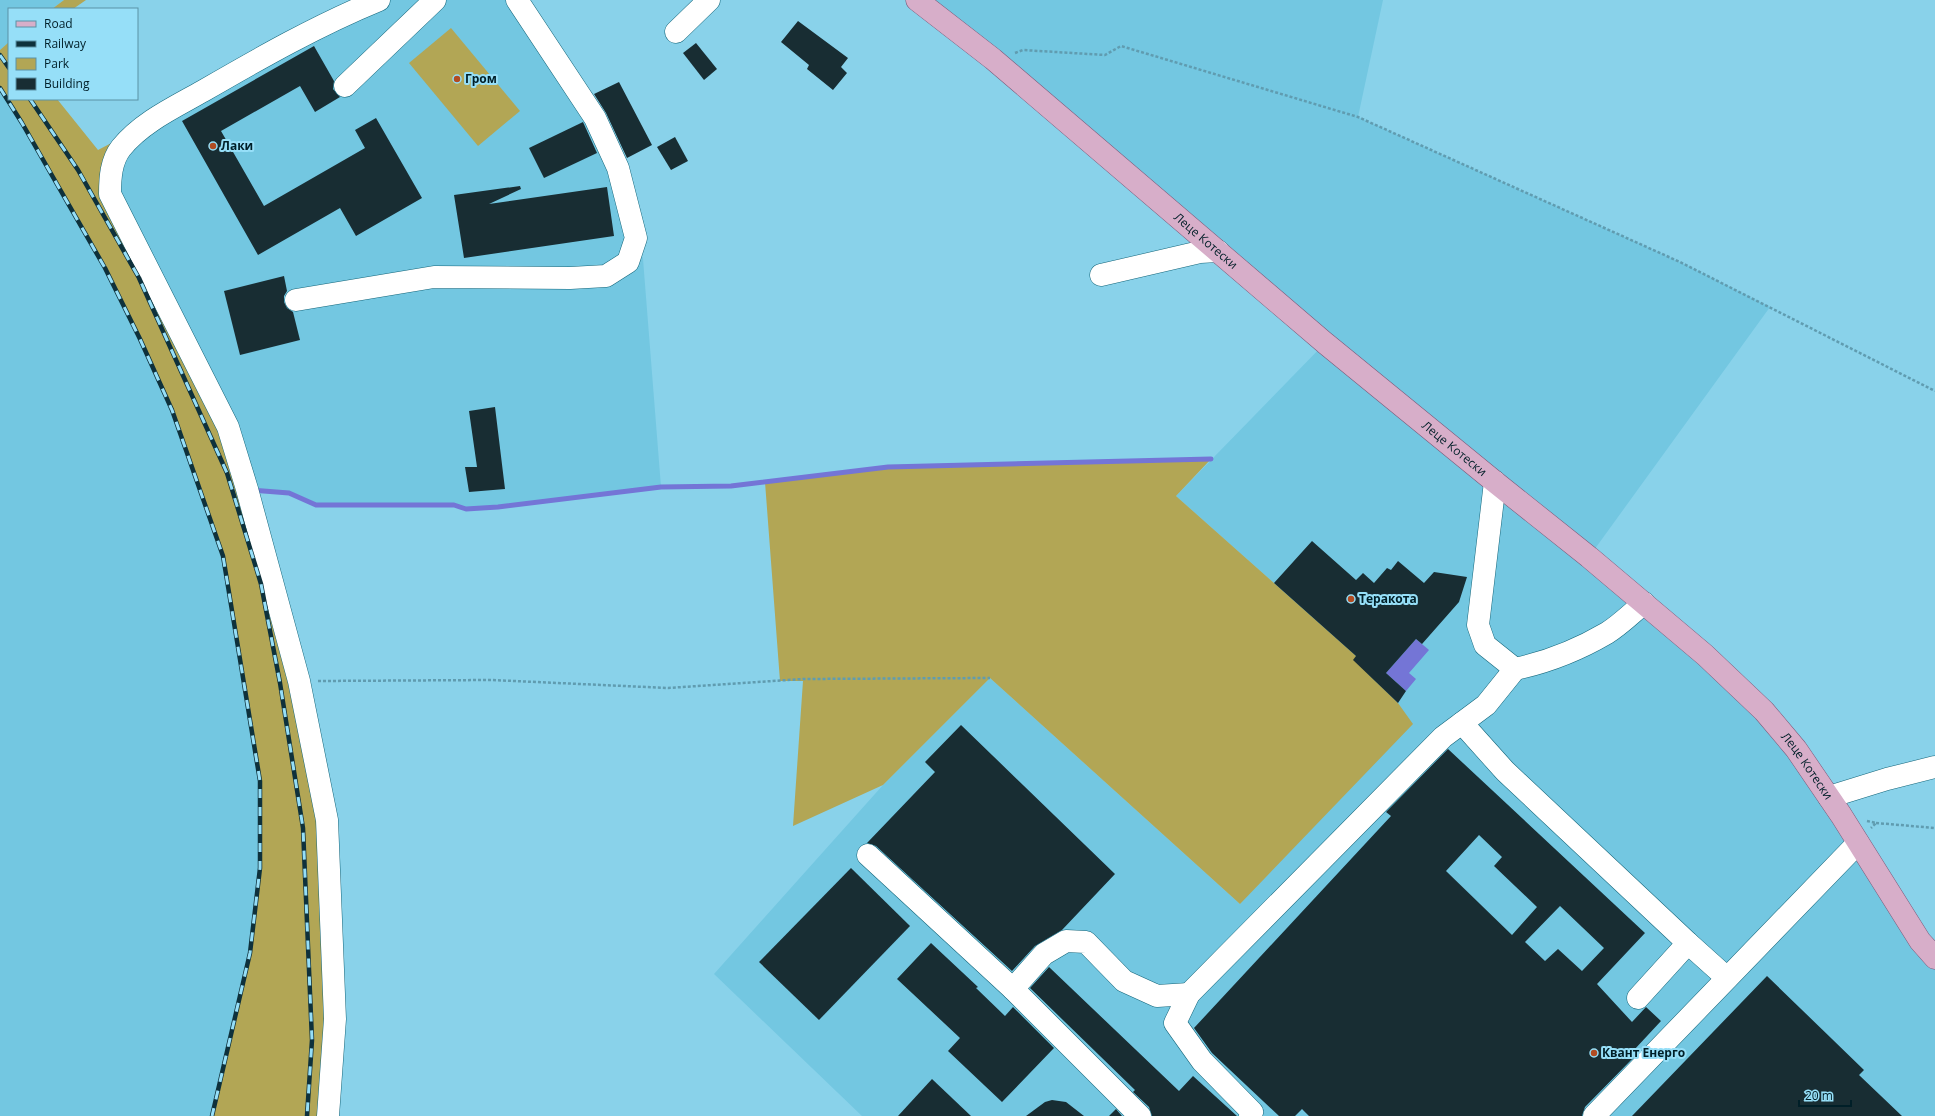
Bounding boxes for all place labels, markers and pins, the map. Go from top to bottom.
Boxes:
place label: Гром [465,70,497,87]
marker: Гром [452,74,462,84]
place label: Лаки [221,137,253,154]
marker: Лаки [208,141,218,151]
place label: Теракота [1359,590,1417,607]
marker: Теракота [1346,594,1356,604]
place label: Квант Енерго [1602,1044,1685,1061]
marker: Квант Енерго [1589,1048,1599,1058]

